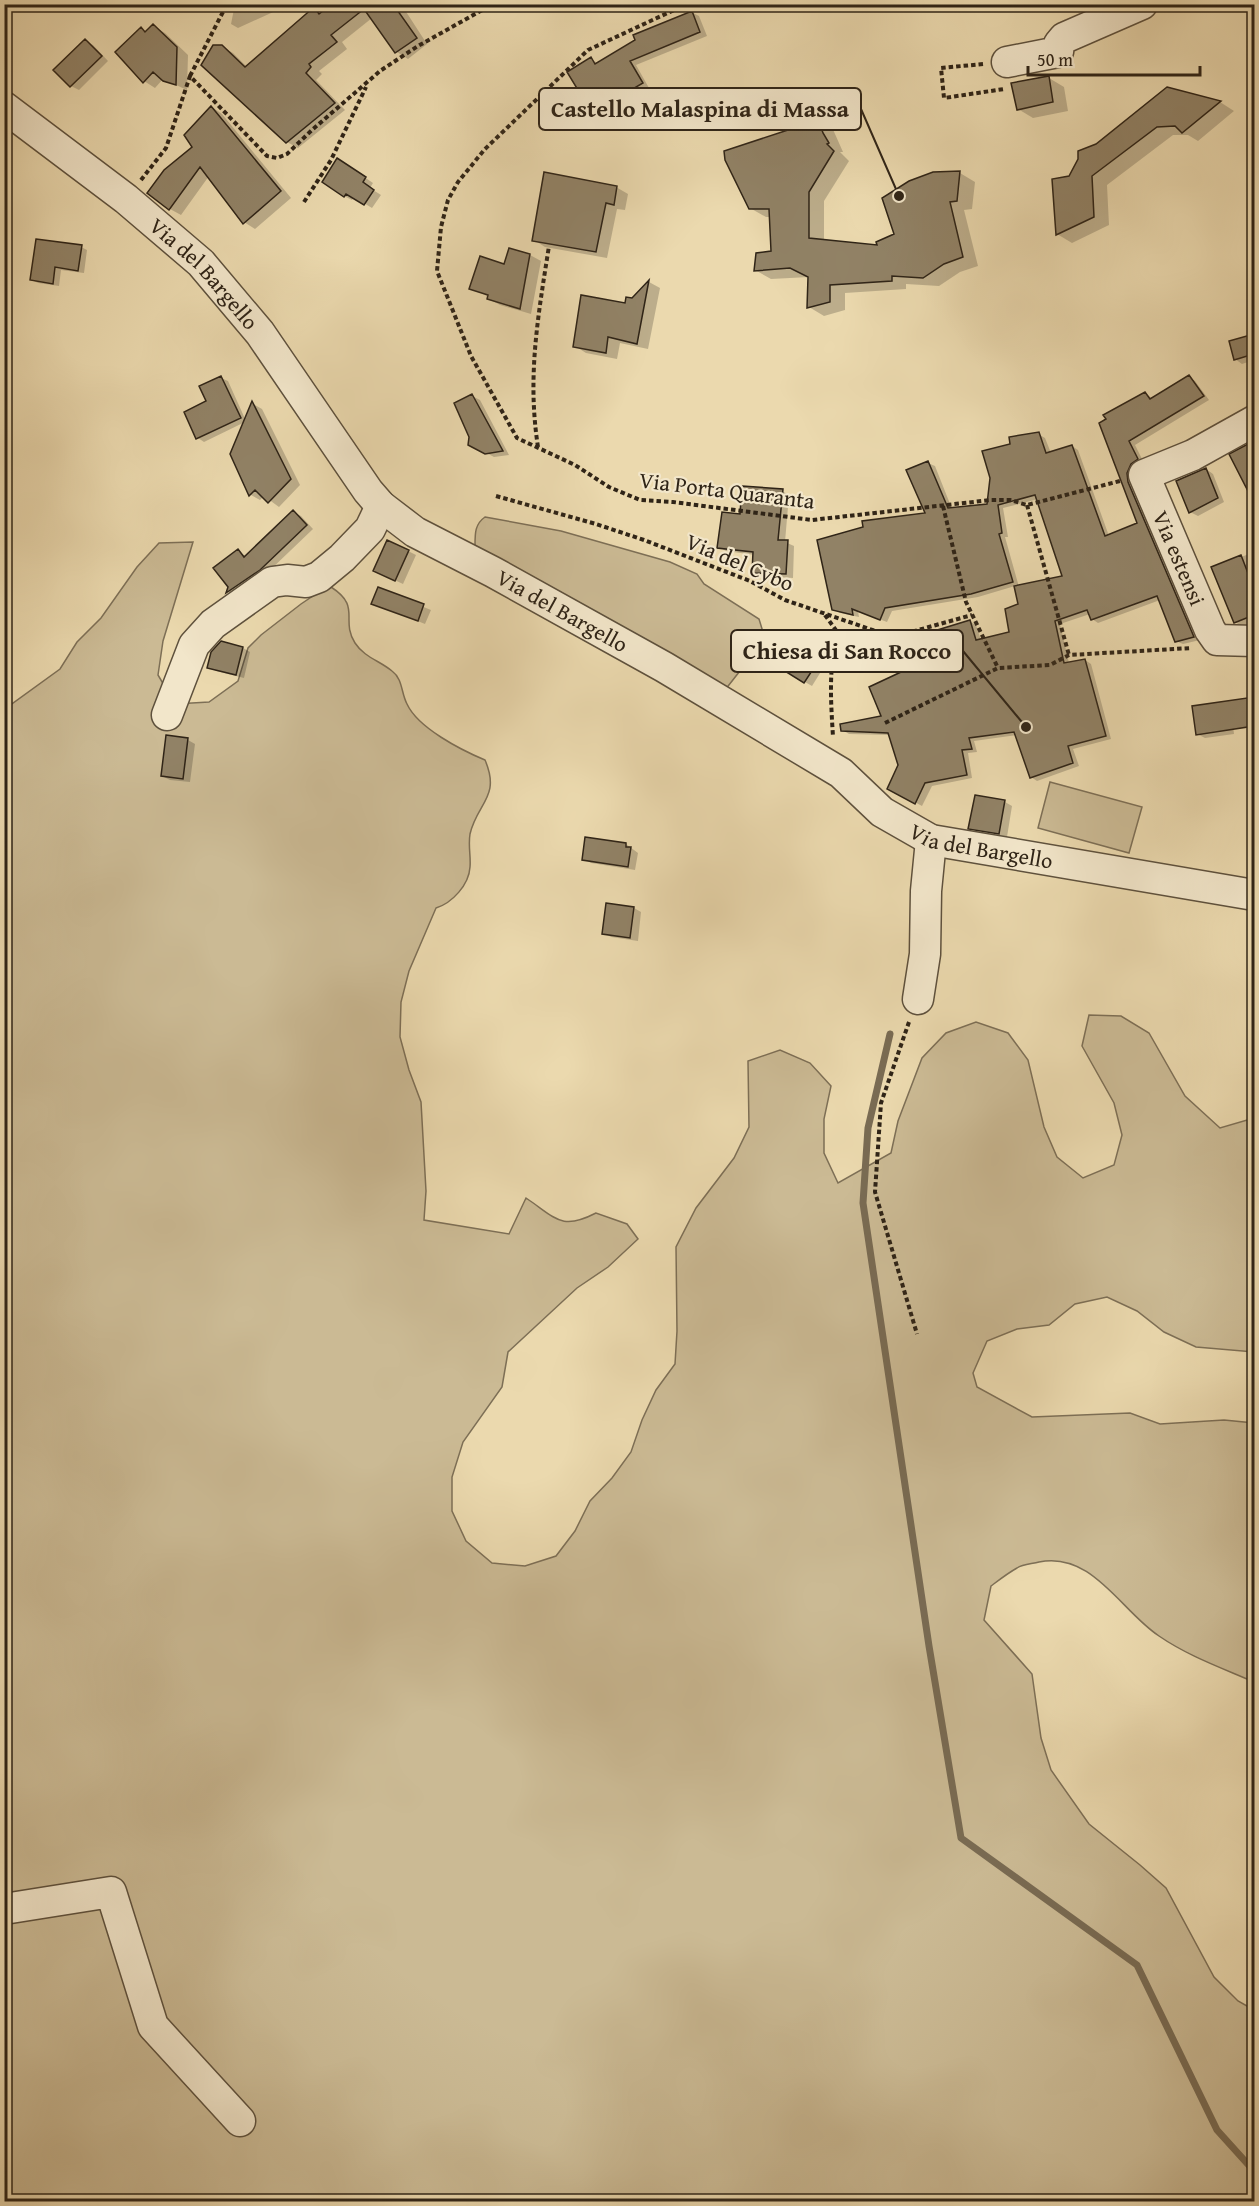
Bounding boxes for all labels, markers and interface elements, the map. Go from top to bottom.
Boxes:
scale bar [1028,39,1200,77]
text: 50 m [1037,46,1073,73]
callout: Castello Malaspina di Massa [539,88,861,130]
text: Castello Malaspina di Massa [551,91,850,126]
street label: Via del Bargello [142,210,266,336]
street label: Via Porta Quaranta [638,463,817,517]
street label: Via estensi [1145,506,1214,610]
street label: Via del Cybo [681,525,799,599]
street label: Via del Bargello [491,561,634,660]
callout: Chiesa di San Rocco [731,630,963,672]
text: Chiesa di San Rocco [743,633,951,668]
street label: Via del Bargello [904,815,1055,876]

